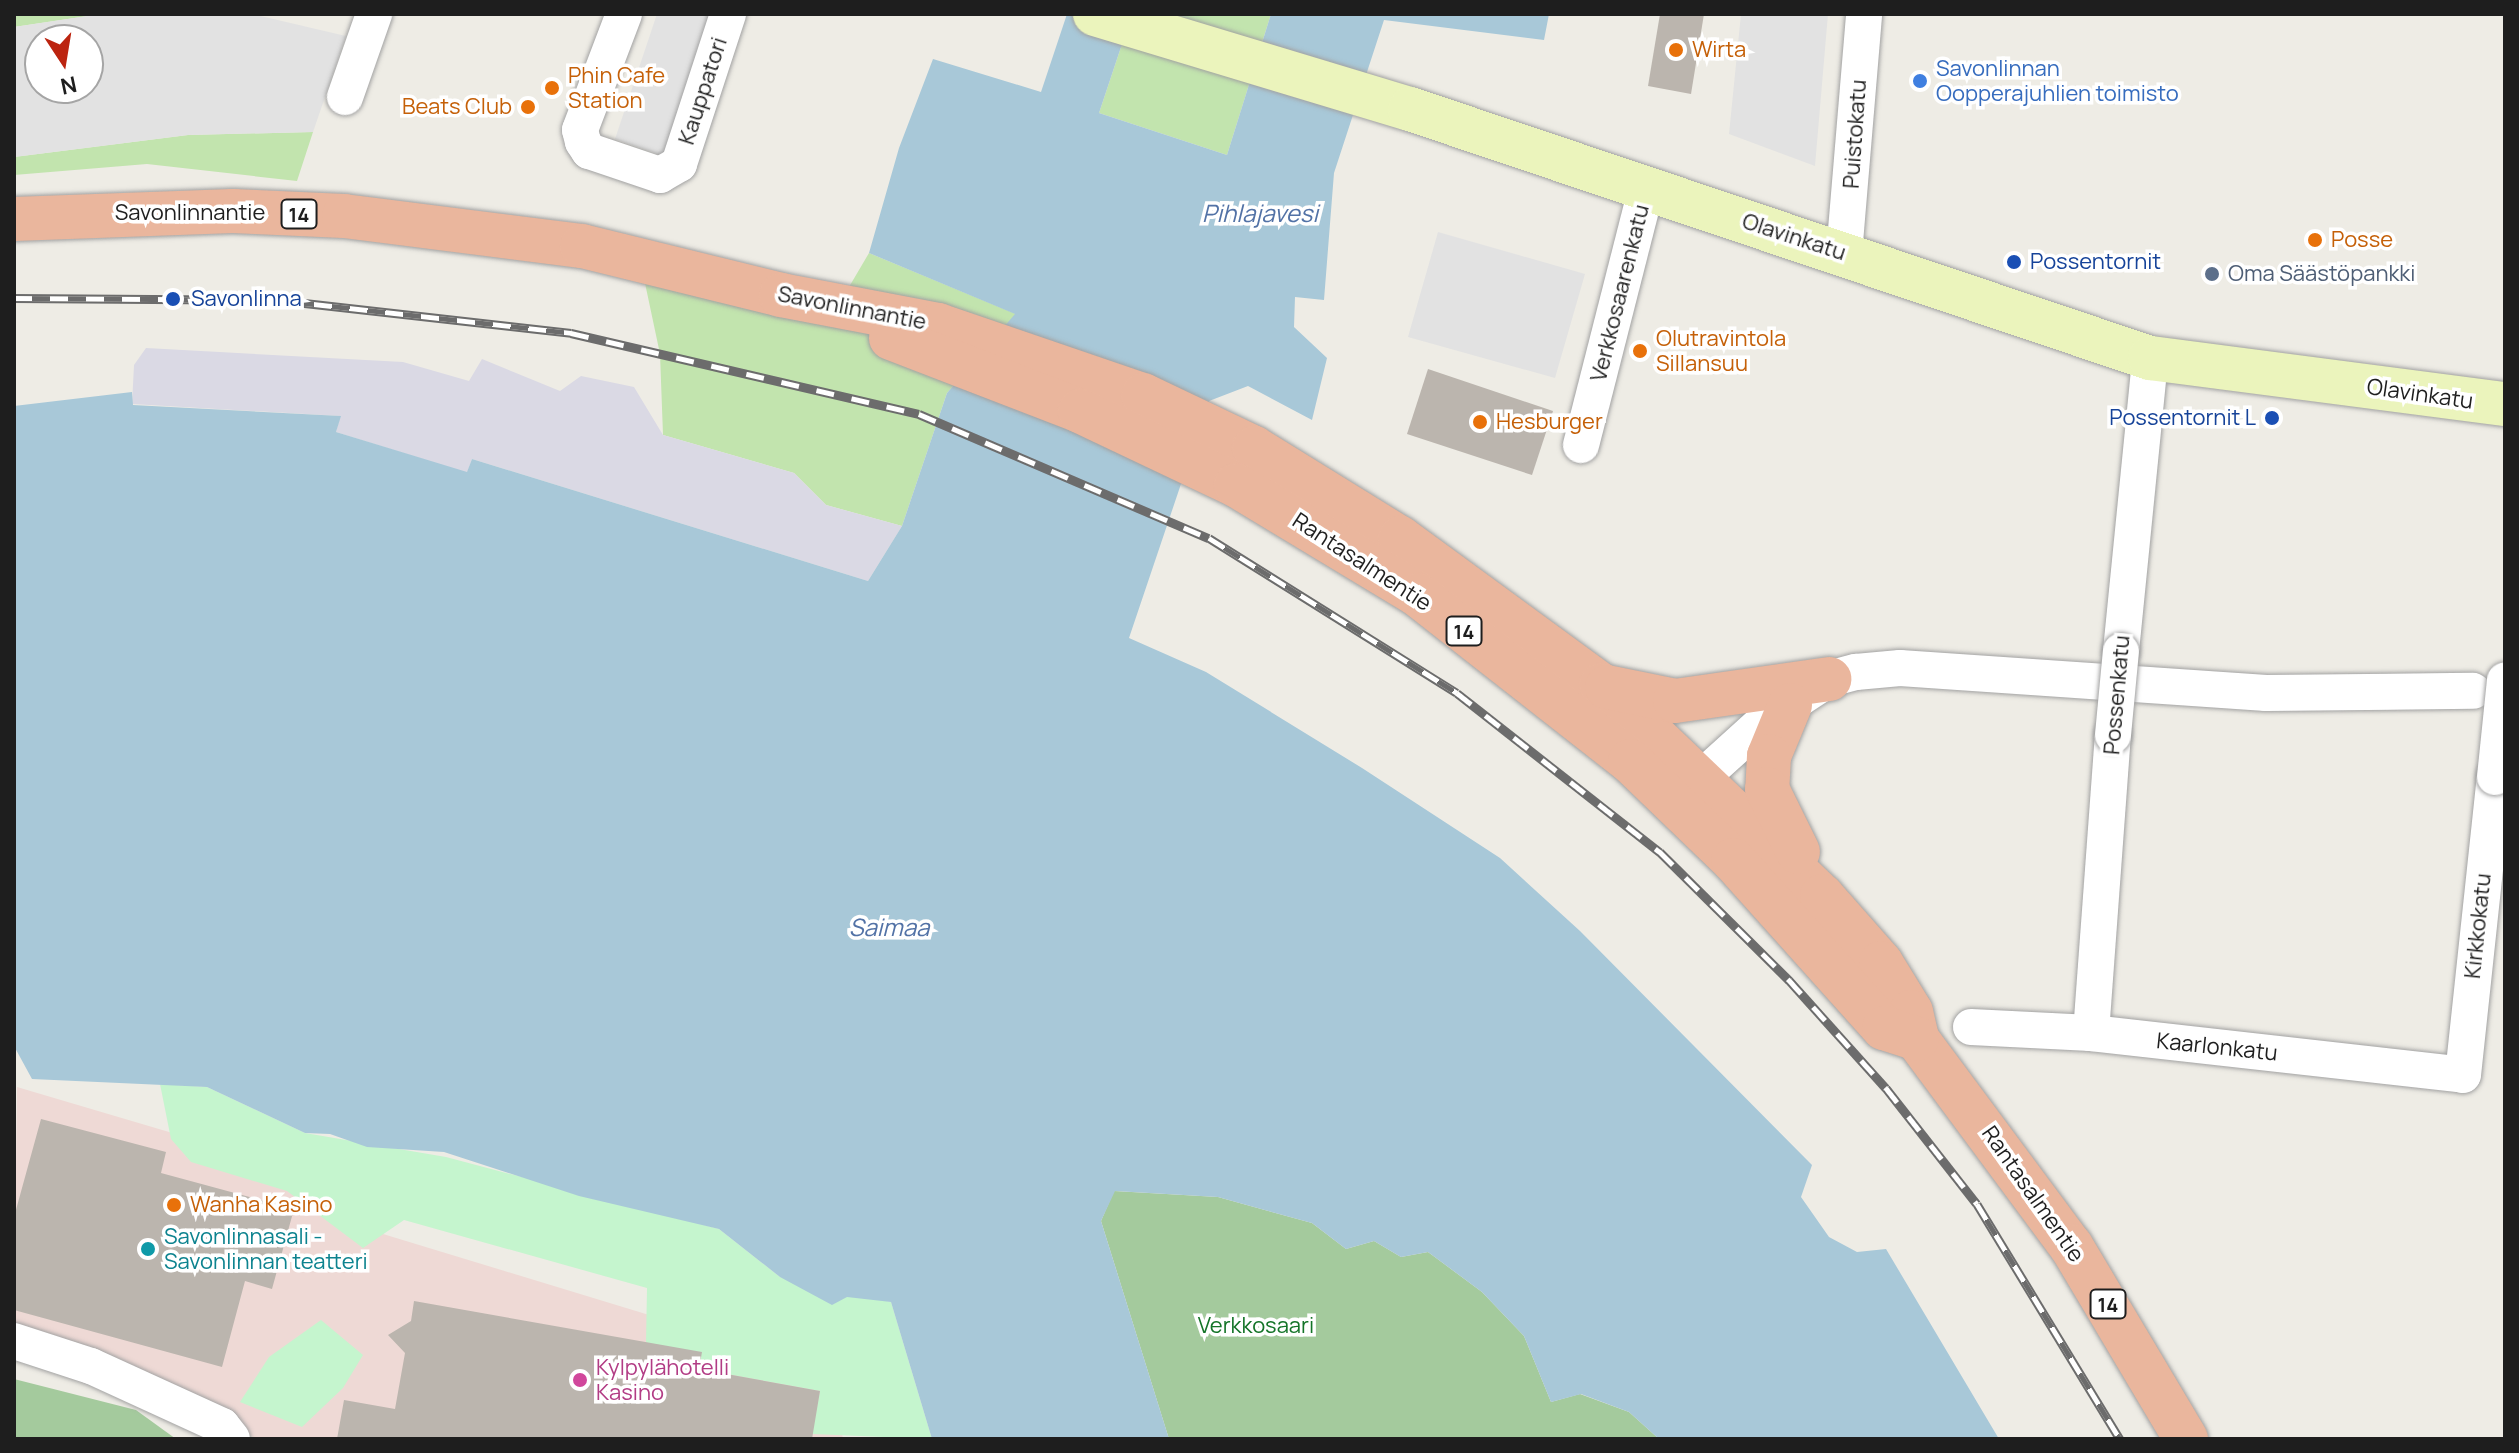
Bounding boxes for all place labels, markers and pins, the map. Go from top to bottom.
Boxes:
place label: Wirta [1692,37,1746,63]
marker: Wirta [1667,41,1685,59]
place label: Savonlinnan Oopperajuhlien toimisto [1936,55,2179,106]
place label: Phin Cafe Station [568,62,665,114]
marker: Savonlinnan Oopperajuhlien toimisto [1911,72,1929,90]
marker: Phin Cafe Station [543,79,561,97]
place label: Beats Club [402,94,512,120]
marker: Beats Club [519,98,537,116]
place label: Posse [2331,227,2393,253]
marker: Posse [2306,231,2324,249]
place label: Possentornit [2030,249,2161,275]
marker: Possentornit [2005,253,2023,271]
place label: Oma Säästöpankki [2228,261,2415,287]
marker: Oma Säästöpankki [2203,265,2221,283]
place label: Savonlinna [191,286,302,312]
marker: Savonlinna [162,288,184,310]
place label: Olutravintola Sillansuu [1656,325,1786,376]
marker: Olutravintola Sillansuu [1631,342,1649,360]
place label: Possentornit L [2109,405,2256,431]
place label: Hesburger [1496,409,1603,435]
marker: Possentornit L [2263,409,2281,427]
marker: Hesburger [1471,413,1489,431]
place label: Wanha Kasino [190,1192,333,1218]
marker: Wanha Kasino [165,1196,183,1214]
place label: Savonlinnasali - Savonlinnan teatteri [164,1223,368,1274]
marker: Savonlinnasali - Savonlinnan teatteri [139,1240,157,1258]
place label: Kylpylähotelli Kasino [596,1354,729,1406]
marker: Kylpylähotelli Kasino [571,1371,589,1389]

